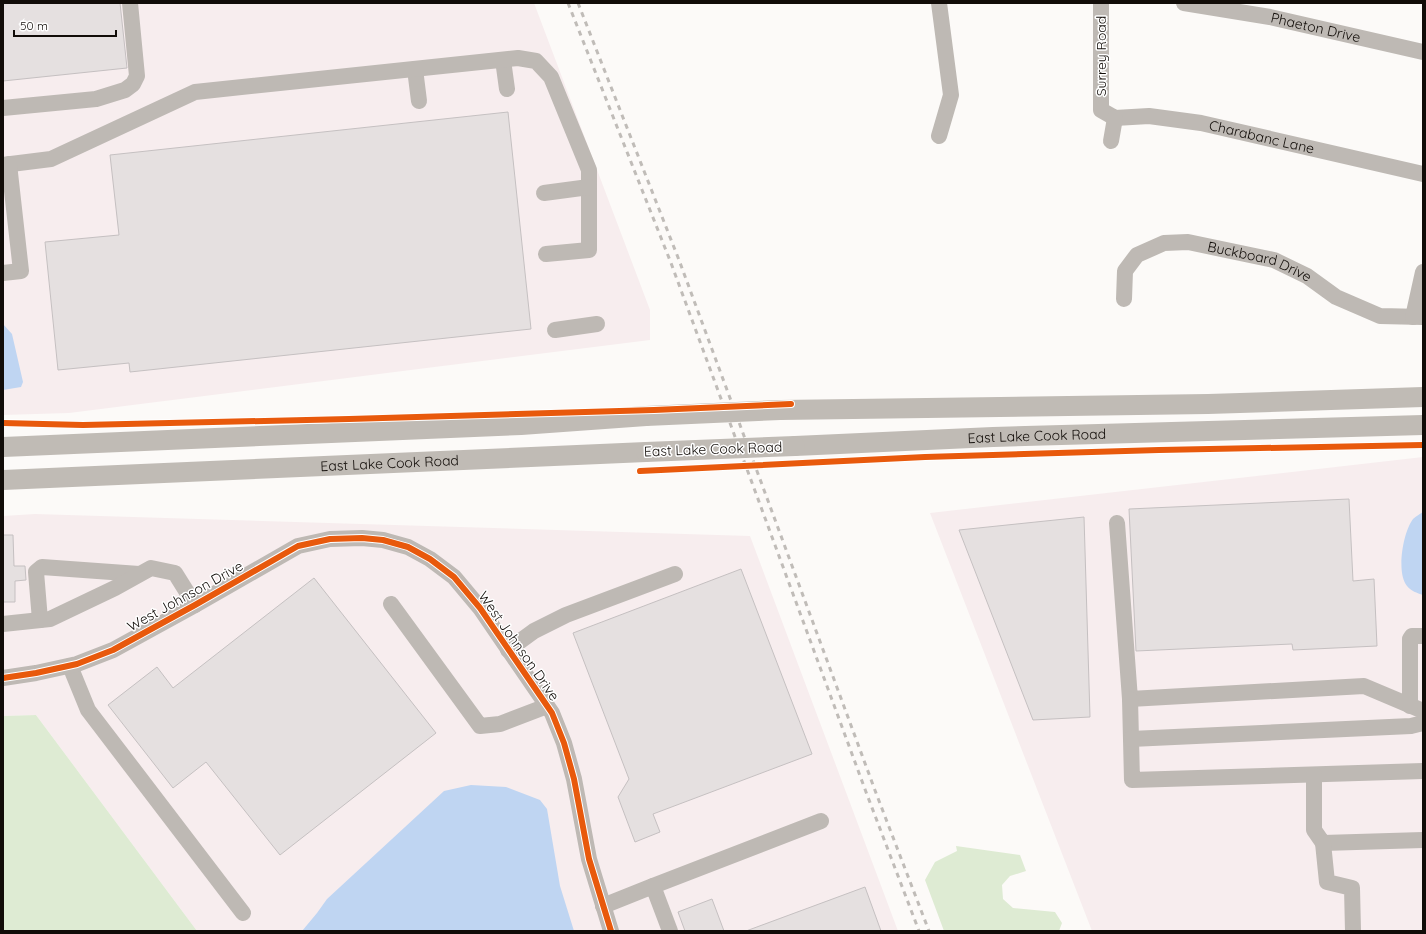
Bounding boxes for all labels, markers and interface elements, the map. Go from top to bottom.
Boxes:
street label: Phaeton Drive [1269,8,1362,46]
scale bar [14,12,116,38]
street label: Surrey Road [1092,16,1110,96]
text: 50 m [20,18,48,33]
street label: Charabanc Lane [1207,116,1316,158]
street label: Buckboard Drive [1206,237,1316,286]
street label: East Lake Cook Road [967,425,1106,447]
street label: East Lake Cook Road [643,438,783,460]
street label: East Lake Cook Road [320,451,459,475]
street label: West Johnson Drive [124,557,246,635]
street label: West Johnson Drive [474,588,564,704]

